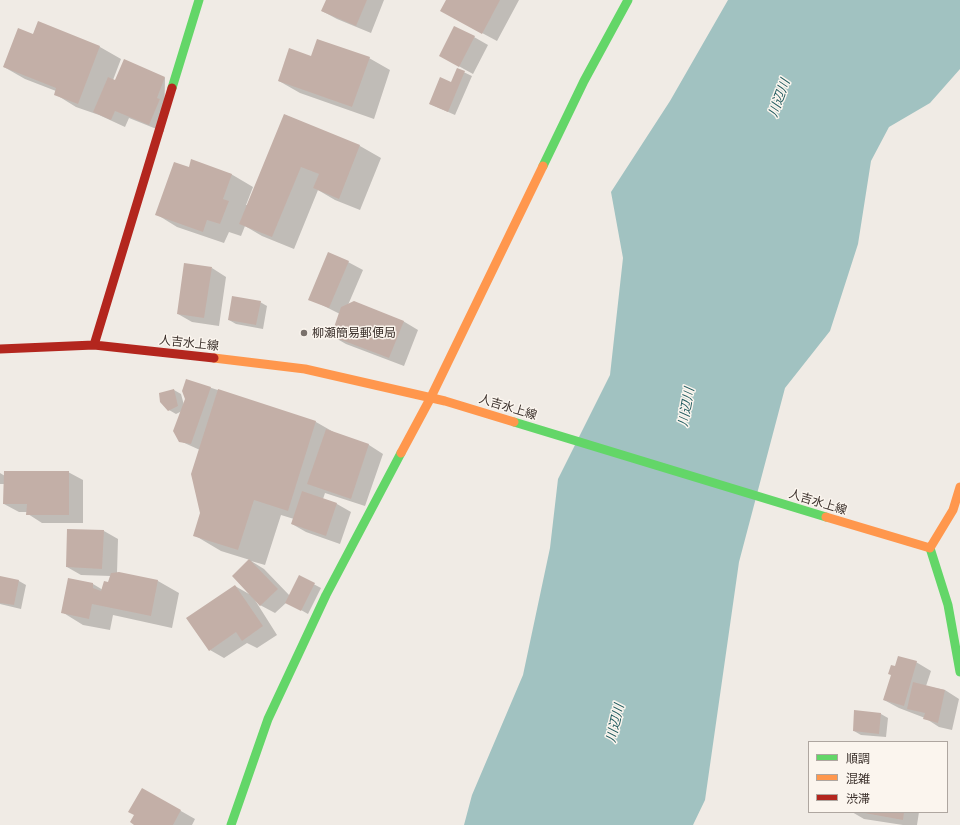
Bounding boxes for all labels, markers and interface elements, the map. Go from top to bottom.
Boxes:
water label: 川辺川 [765,77,793,119]
place label: 柳瀬簡易郵便局 [312,326,396,340]
marker: 柳瀬簡易郵便局 [299,328,309,338]
street label: 人吉水上線 [158,333,220,353]
water label: 川辺川 [675,386,697,428]
street label: 人吉水上線 [477,391,539,423]
street label: 人吉水上線 [787,486,849,518]
water label: 川辺川 [603,702,627,744]
legend [808,741,948,813]
text: 順調 [846,751,870,765]
text: 混雑 [846,771,870,785]
text: 渋滞 [846,791,870,805]

